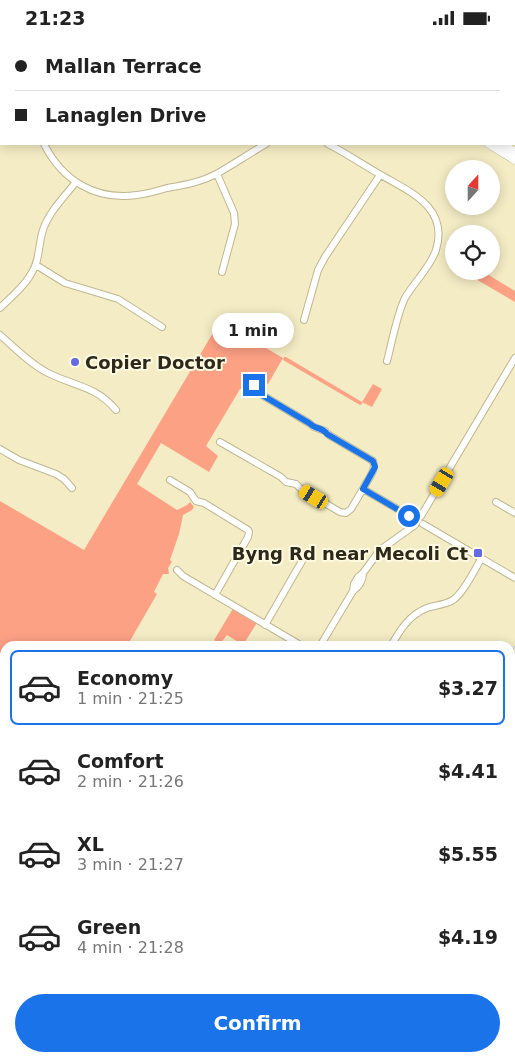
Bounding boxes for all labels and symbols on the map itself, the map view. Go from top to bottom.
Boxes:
north arrow [445,160,500,215]
callout: 1 min [213,313,295,347]
place label: Copier Doctor [85,352,225,373]
marker: Copier Doctor [69,356,81,368]
route end [243,374,265,396]
car [427,465,456,499]
car [297,483,330,511]
route start [398,505,420,527]
place label: Byng Rd near Mecoli Ct [232,543,468,564]
marker: Byng Rd near Mecoli Ct [472,547,484,559]

